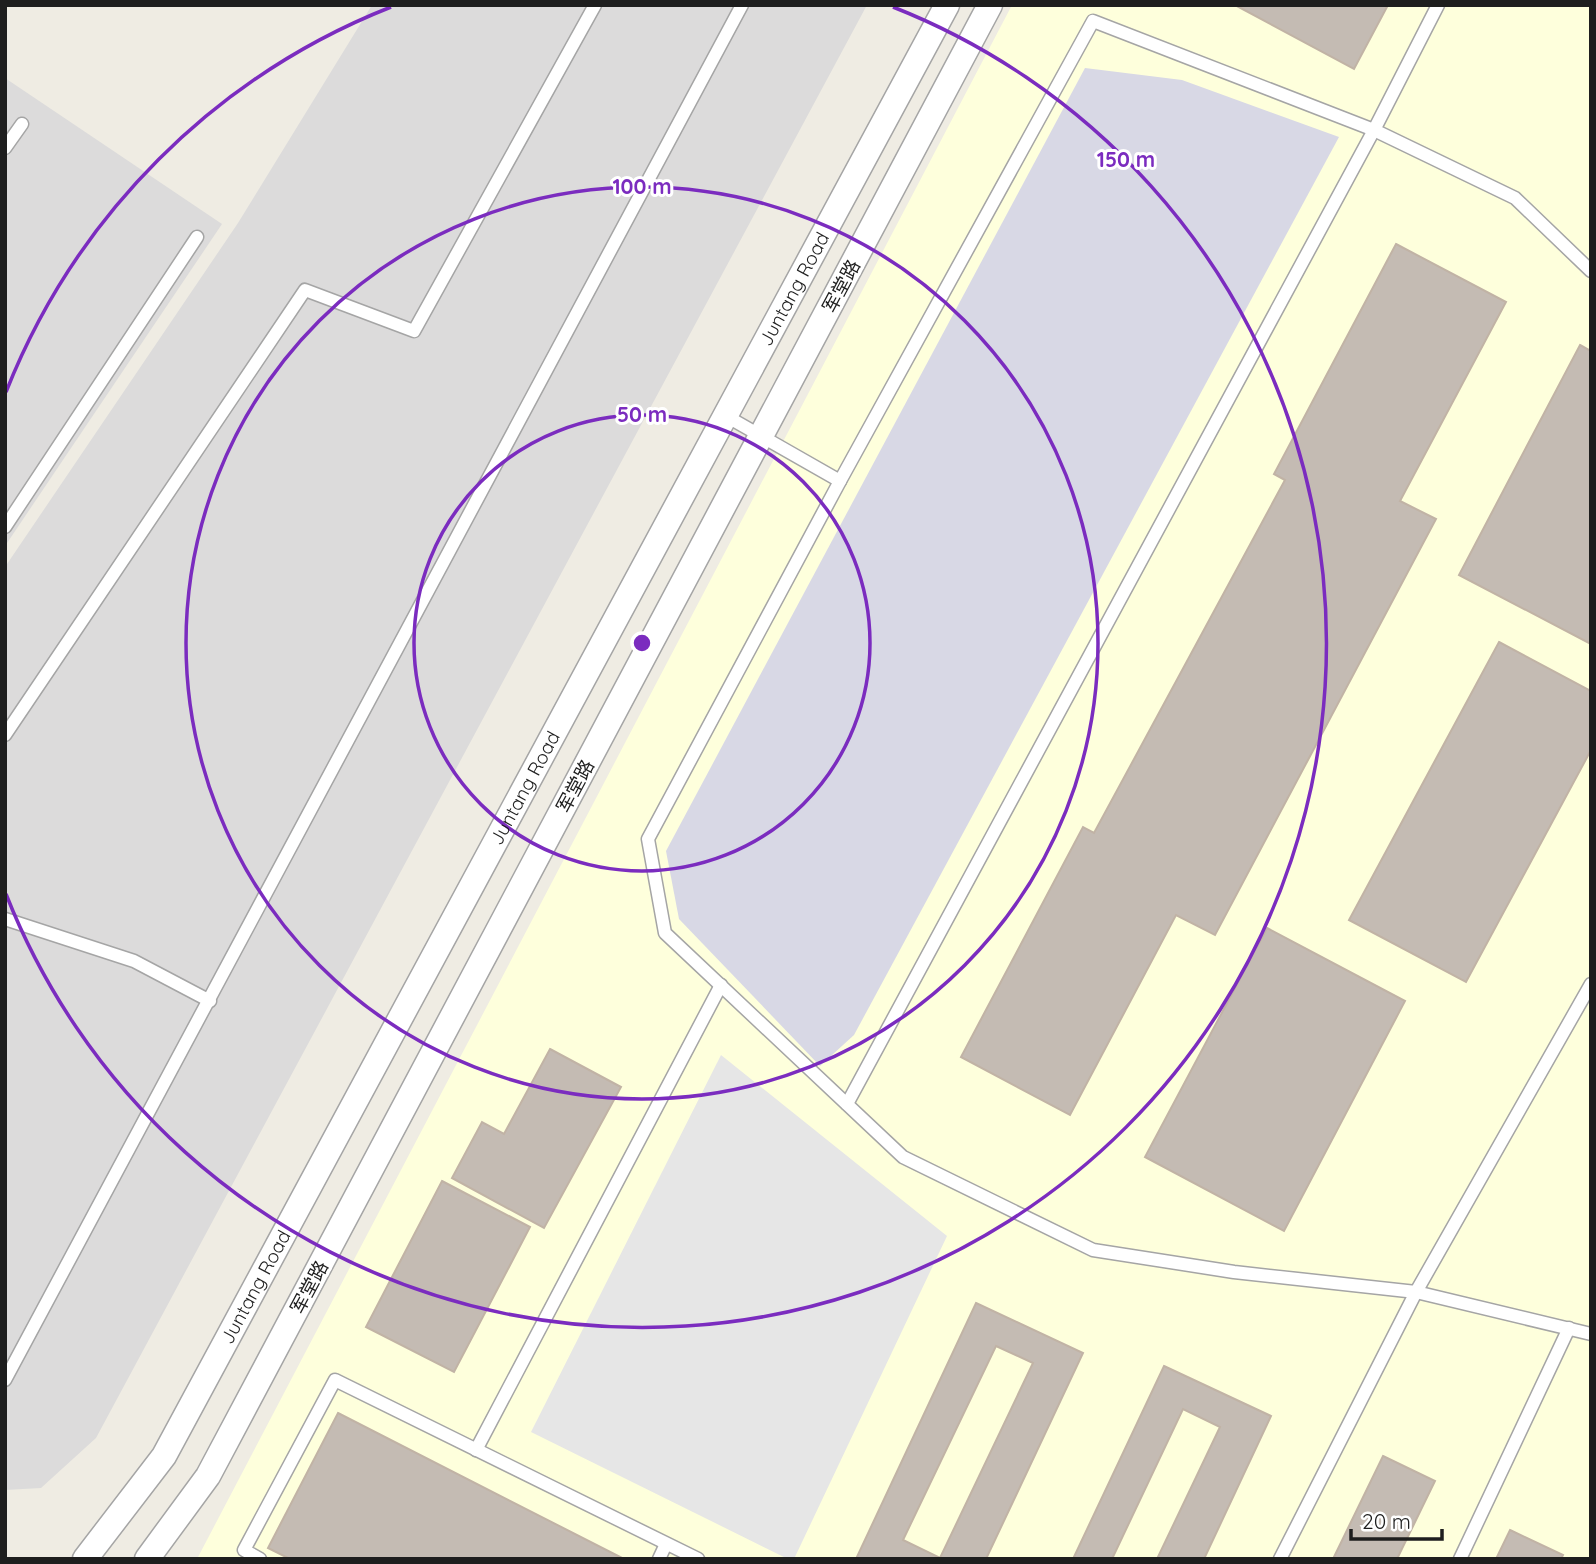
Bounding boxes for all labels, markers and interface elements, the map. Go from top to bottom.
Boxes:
text: 150 m [1097,146,1155,172]
text: 100 m [612,173,672,199]
street label: Juntang Road [753,228,834,350]
street label: 军堂路 [817,255,865,317]
text: 50 m [617,401,667,427]
centre of rings [630,631,654,655]
street label: Juntang Road [484,727,565,849]
street label: 军堂路 [551,755,599,817]
street label: Juntang Road [215,1226,296,1348]
street label: 军堂路 [285,1256,333,1318]
scale bar [1351,1498,1442,1542]
text: 20 m [1362,1508,1411,1534]

